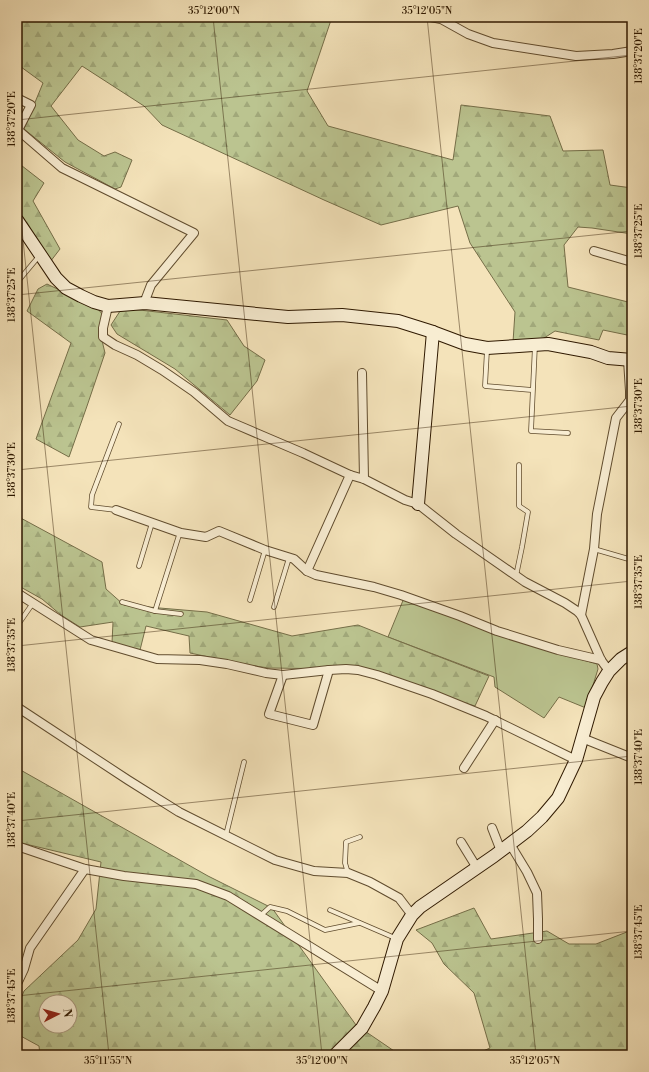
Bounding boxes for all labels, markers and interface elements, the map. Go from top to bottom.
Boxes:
text: 35°12'00"N [188,5,240,17]
text: 35°12'05"N [402,5,453,17]
text: 138°37'20"E [633,28,645,84]
text: 138°37'20"E [6,91,18,147]
text: 138°37'25"E [633,204,645,258]
text: 138°37'25"E [6,268,18,322]
text: 138°37'30"E [633,378,645,434]
text: 138°37'30"E [6,442,18,498]
text: 138°37'35"E [633,555,645,609]
text: 138°37'35"E [6,618,18,672]
text: 138°37'40"E [633,729,645,785]
text: 138°37'40"E [6,792,18,848]
text: 138°37'45"E [633,905,645,959]
text: 138°37'45"E [6,969,18,1023]
north arrow [38,994,78,1034]
text: N [60,1008,74,1018]
text: 35°11'55"N [84,1055,133,1067]
text: 35°12'00"N [296,1055,348,1067]
text: 35°12'05"N [510,1055,561,1067]

